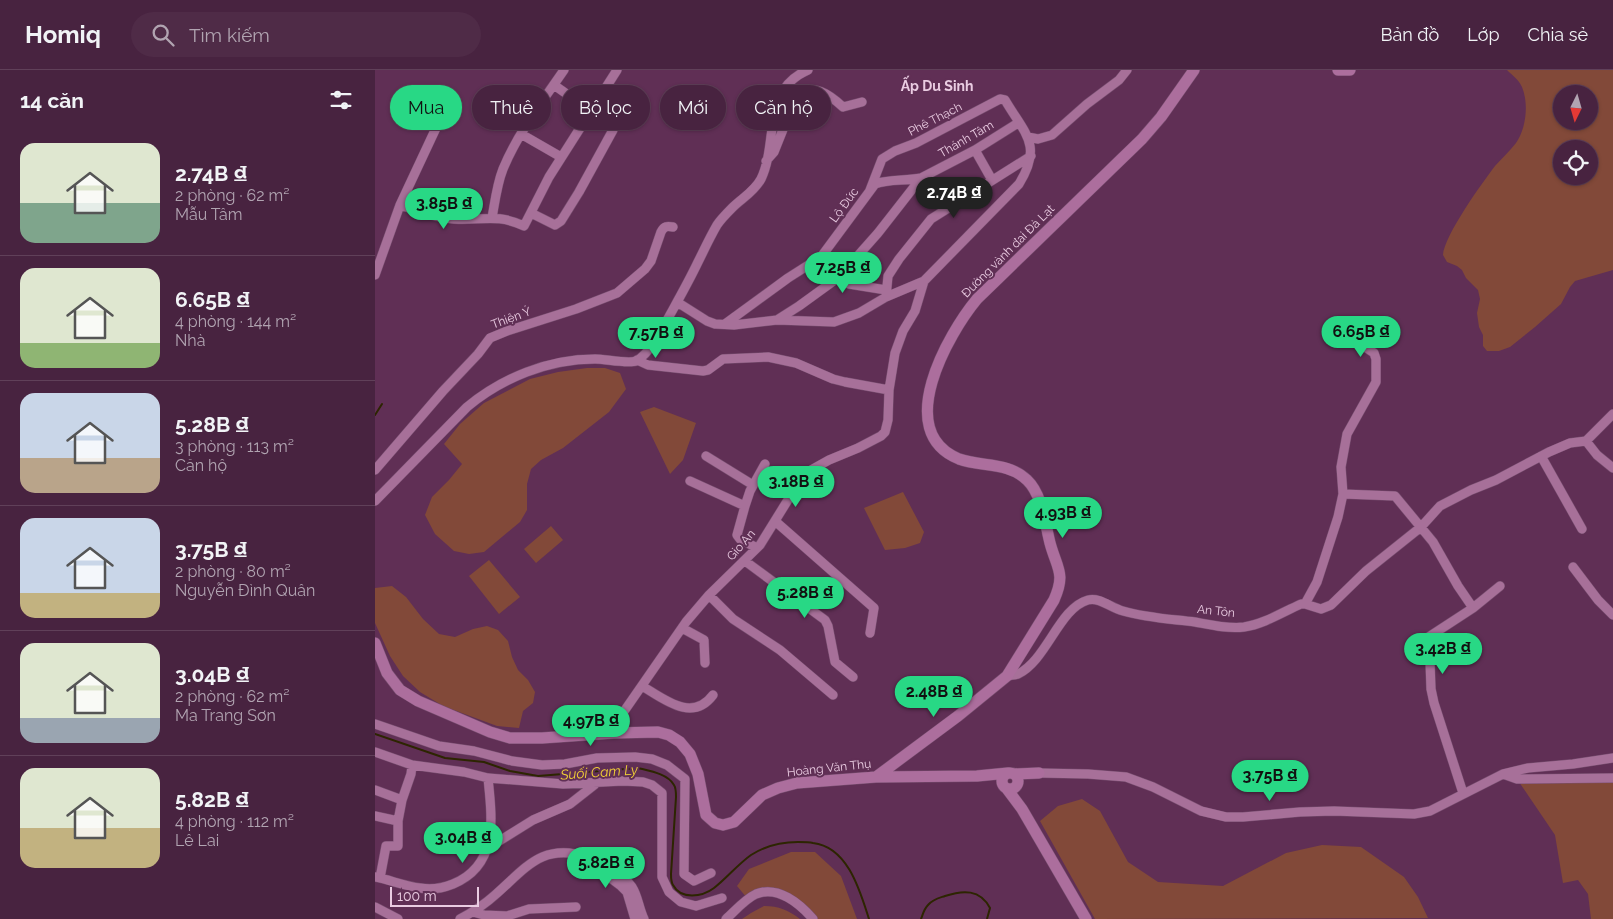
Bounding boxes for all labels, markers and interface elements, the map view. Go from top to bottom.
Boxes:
search box [131,12,481,57]
text: Homiq [25,20,101,49]
icon: search [149,21,177,49]
text: Tìm kiếm [189,24,270,46]
text: Bản đồ [1380,24,1439,45]
text: Lớp [1467,24,1500,45]
text: Chia sẻ [1528,24,1588,45]
district label: Ấp Du Sinh [901,75,973,94]
chip: Mua [390,85,462,130]
chip: Thuê [472,85,551,130]
chip: Bộ lọc [561,85,650,130]
chip: Mới [660,85,726,130]
chip: Căn hộ [736,85,831,130]
north arrow [1553,85,1597,130]
map controls [1553,85,1598,185]
icon: filters [327,86,355,114]
text: 14 căn [20,88,84,113]
street label: Phê Thạch [906,99,964,139]
street label: Thánh Tâm [936,118,996,160]
button: locate [1553,140,1598,185]
text: 2.74B ₫ [175,161,247,186]
icon: home [60,163,120,223]
pin: 2.74B ₫ [908,176,1000,219]
text: 2.74B ₫ [927,183,981,202]
street label: Lộ Đức [827,185,862,225]
text: 2 phòng · 62 m² [175,186,290,205]
pin: 3.85B ₫ [398,188,490,230]
text: 3.85B ₫ [416,194,472,213]
street label: Đường vành đai Đà Lạt [959,202,1057,300]
text: Mẫu Tâm [175,205,242,224]
pin: 7.25B ₫ [797,252,889,294]
text: 7.25B ₫ [816,258,870,277]
text: 6.65B ₫ [175,287,250,312]
icon: home [60,288,120,348]
street label: Thiện Ý [489,304,533,332]
text: 4 phòng · 144 m² [175,312,296,331]
pin: 7.57B ₫ [610,316,702,359]
pin: 6.65B ₫ [1315,316,1407,358]
text: 6.65B ₫ [1333,322,1389,341]
text: 7.57B ₫ [629,323,683,342]
text: Nhà [175,331,205,350]
text: 5.28B ₫ [175,412,249,437]
icon: home [60,413,120,473]
text: 3 phòng · 113 m² [175,437,294,456]
text: Căn hộ [175,456,227,475]
pin: 3.18B ₫ [750,466,842,508]
text: 3.18B ₫ [768,472,824,491]
pin: 4.93B ₫ [1017,496,1109,539]
text: 4.93B ₫ [1035,503,1091,522]
street label: Gio An [724,527,758,563]
text: 3.75B ₫ [175,537,247,562]
icon: home [60,538,120,598]
text: 2 phòng · 80 m² [175,562,291,581]
pin: 5.28B ₫ [759,576,851,619]
text: Nguyễn Đình Quân [175,581,315,600]
text: 5.28B ₫ [777,583,833,602]
street label: An Tôn [1196,602,1236,620]
pin: 3.42B ₫ [1397,632,1489,675]
text: 3.42B ₫ [1415,639,1471,658]
text: 3.04B ₫ [175,662,249,687]
icon: home [60,663,120,723]
pin: 2.48B ₫ [888,676,980,718]
text: 2.48B ₫ [906,682,962,701]
text: 2 phòng · 62 m² [175,687,290,706]
pin: 4.97B ₫ [545,704,637,747]
text: Ma Trang Sơn [175,706,276,725]
text: 4.97B ₫ [563,711,619,730]
street label: Hoàng Văn Thụ [786,757,872,779]
pin: 3.75B ₫ [1224,760,1316,802]
water label: Suối Cam Ly [559,761,639,783]
text: 3.75B ₫ [1243,766,1297,785]
text: 5.82B ₫ [175,787,249,812]
icon: home [60,788,120,848]
text: 4 phòng · 112 m² [175,812,294,831]
pin: 3.04B ₫ [417,822,509,864]
text: 3.04B ₫ [435,828,491,847]
text: Lê Lai [175,831,219,850]
pin: 5.82B ₫ [560,846,652,889]
text: 5.82B ₫ [578,853,634,872]
scale bar [390,884,479,907]
text: 100 m [397,888,437,904]

